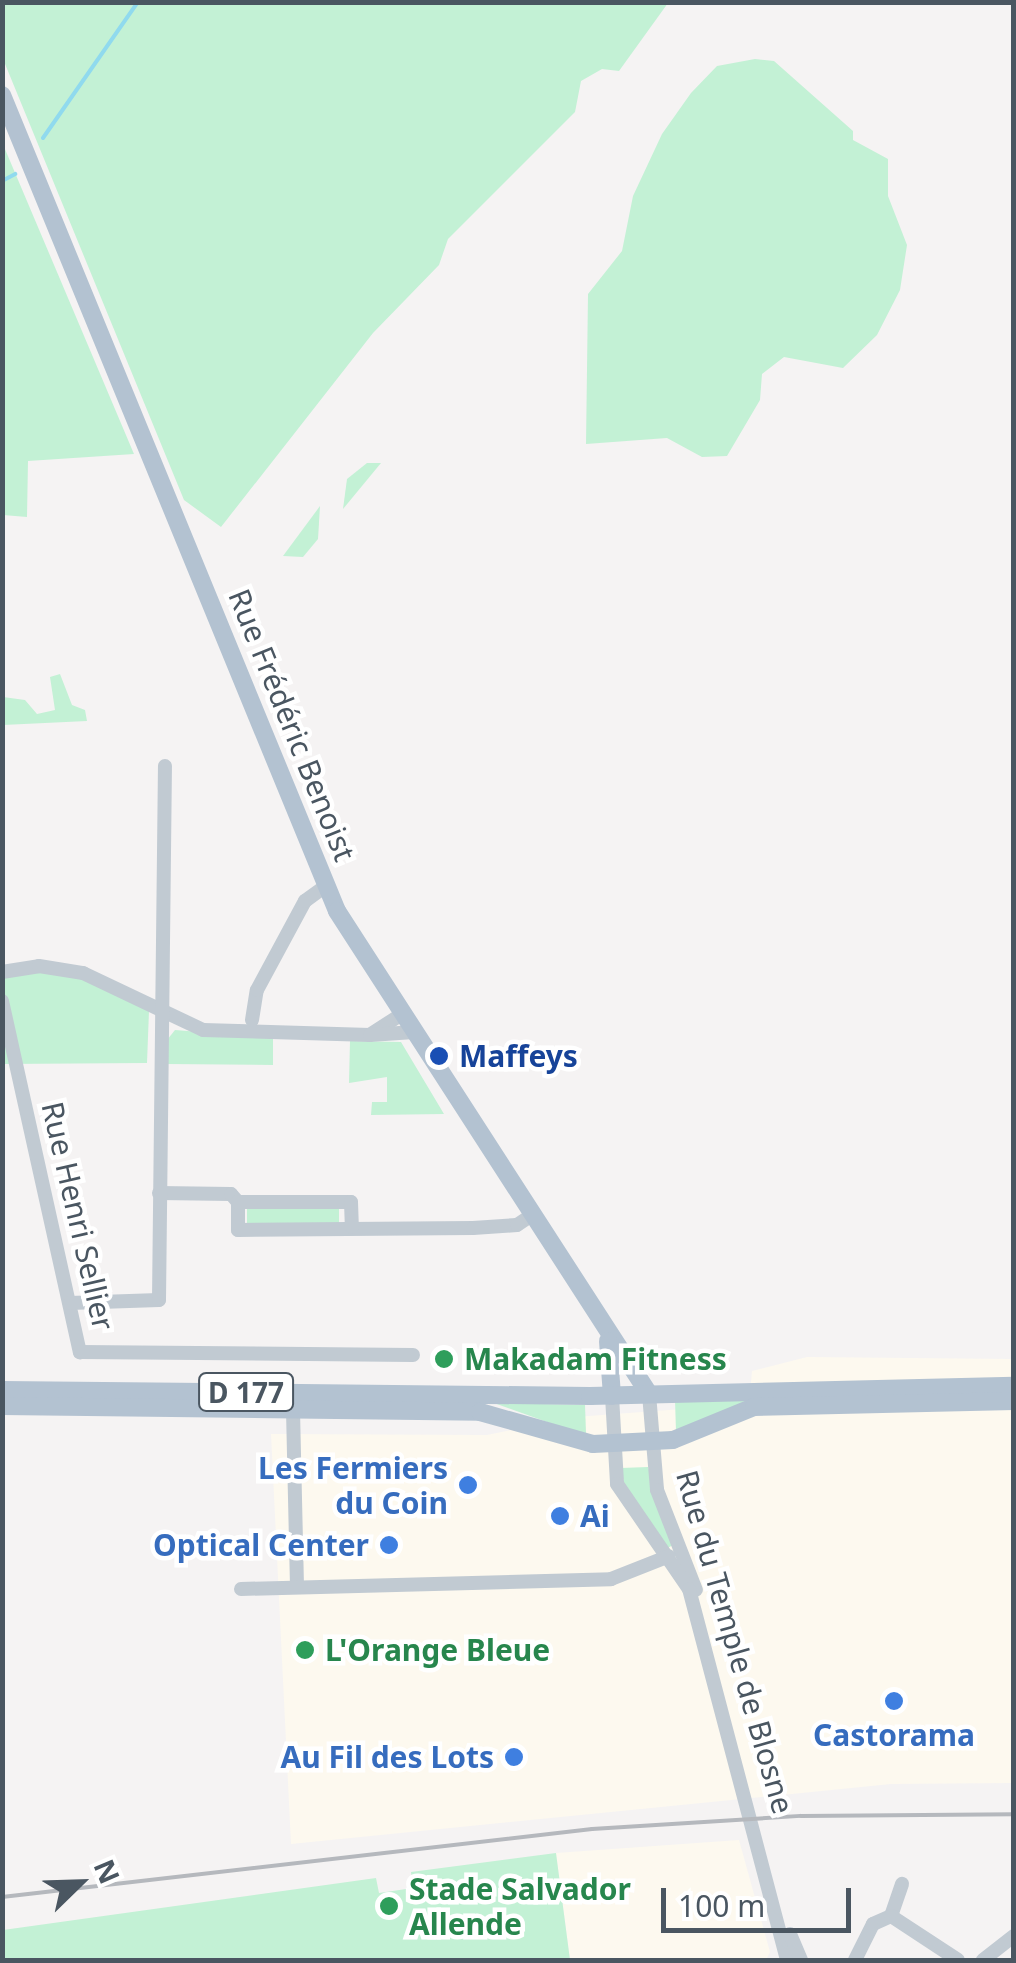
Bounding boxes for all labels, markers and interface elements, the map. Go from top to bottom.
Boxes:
street label: Rue Frédéric Benoist [221,584,363,866]
place label: Maffeys [459,1038,578,1074]
marker: Maffeys [428,1045,450,1067]
street label: Rue Henri Sellier [34,1098,122,1334]
place label: Makadam Fitness [464,1341,727,1377]
marker: Makadam Fitness [433,1348,455,1370]
road number: D 177 [196,1369,296,1415]
place label: Les Fermiers du Coin [258,1450,448,1520]
street label: Rue du Temple de Blosne [669,1466,801,1818]
marker: Les Fermiers du Coin [457,1474,479,1496]
place label: Ai [580,1498,610,1534]
marker: Ai [549,1505,571,1527]
place label: Optical Center [153,1527,369,1563]
marker: Optical Center [378,1534,400,1556]
place label: L'Orange Bleue [325,1632,550,1668]
marker: L'Orange Bleue [294,1639,316,1661]
marker: Castorama [883,1690,905,1712]
place label: Castorama [813,1717,975,1753]
place label: Au Fil des Lots [280,1739,494,1775]
marker: Au Fil des Lots [503,1746,525,1768]
north arrow [30,1833,130,1933]
text: N [86,1853,130,1889]
scale bar [666,1868,856,1930]
place label: Stade Salvador Allende [409,1871,631,1942]
text: 100 m [678,1885,765,1926]
marker: Stade Salvador Allende [378,1895,400,1917]

